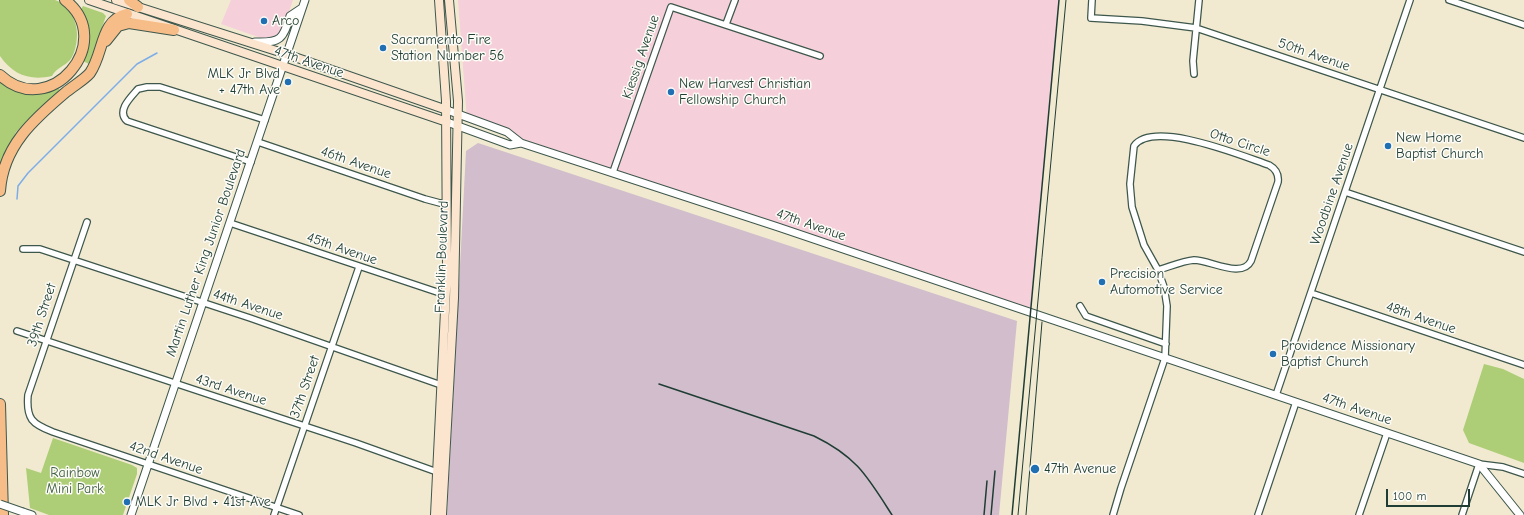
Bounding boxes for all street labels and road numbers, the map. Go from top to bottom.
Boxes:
street label: Kiessig Avenue [619,13,663,101]
street label: 50th Avenue [1276,35,1352,75]
street label: 47th Avenue [272,42,346,82]
street label: Otto Circle [1208,125,1272,161]
street label: Woodbine Avenue [1307,141,1357,247]
street label: 46th Avenue [319,143,393,183]
street label: Martin Luther King Junior Boulevard [162,147,250,359]
street label: Franklin Boulevard [432,201,452,313]
street label: 47th Avenue [774,205,848,245]
street label: 45th Avenue [305,229,379,269]
street label: 39th Street [24,281,60,349]
street label: 44th Avenue [211,286,285,324]
street label: 48th Avenue [1384,298,1458,338]
street label: 37th Street [286,354,324,420]
street label: 43rd Avenue [193,371,269,409]
street label: 47th Avenue [1320,389,1394,429]
street label: 42nd Avenue [127,438,205,478]

